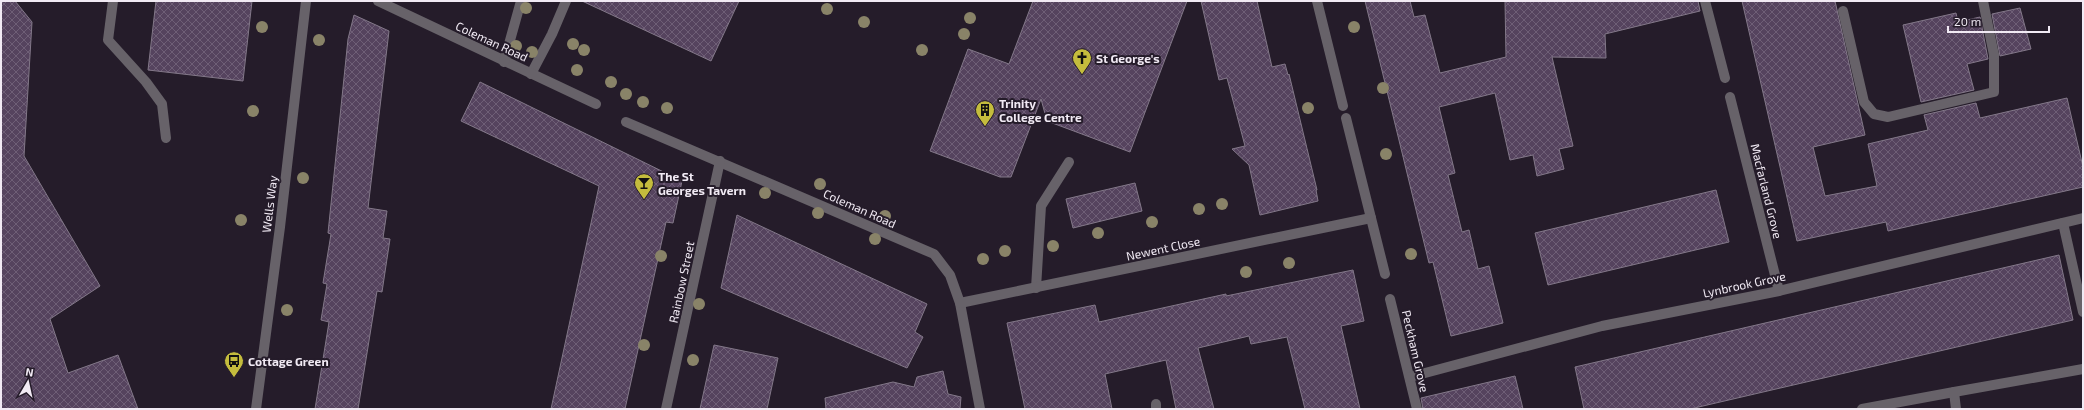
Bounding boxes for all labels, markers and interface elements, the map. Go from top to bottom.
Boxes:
scale bar [1948,8,2049,34]
text: 20 m [1954,14,1981,28]
street label: Coleman Road [454,18,530,64]
church icon: St George's [1071,47,1093,75]
place label: St George's [1096,51,1160,65]
place label: Trinity College Centre [999,96,1082,124]
building icon: Trinity College Centre [974,99,996,127]
street label: Macfarland Grove [1748,142,1786,240]
place label: The St Georges Tavern [658,169,746,197]
bar icon: The St Georges Tavern [633,172,655,200]
street label: Wells Way [259,174,280,233]
street label: Coleman Road [821,186,899,230]
street label: Newent Close [1125,233,1201,263]
street label: Rainbow Street [665,239,697,324]
street label: Lynbrook Grove [1701,268,1787,300]
street label: Peckham Grove [1400,309,1432,393]
bus stop icon: Cottage Green [223,350,245,378]
place label: Cottage Green [248,354,329,368]
north arrow [8,362,48,402]
text: N [25,365,35,379]

